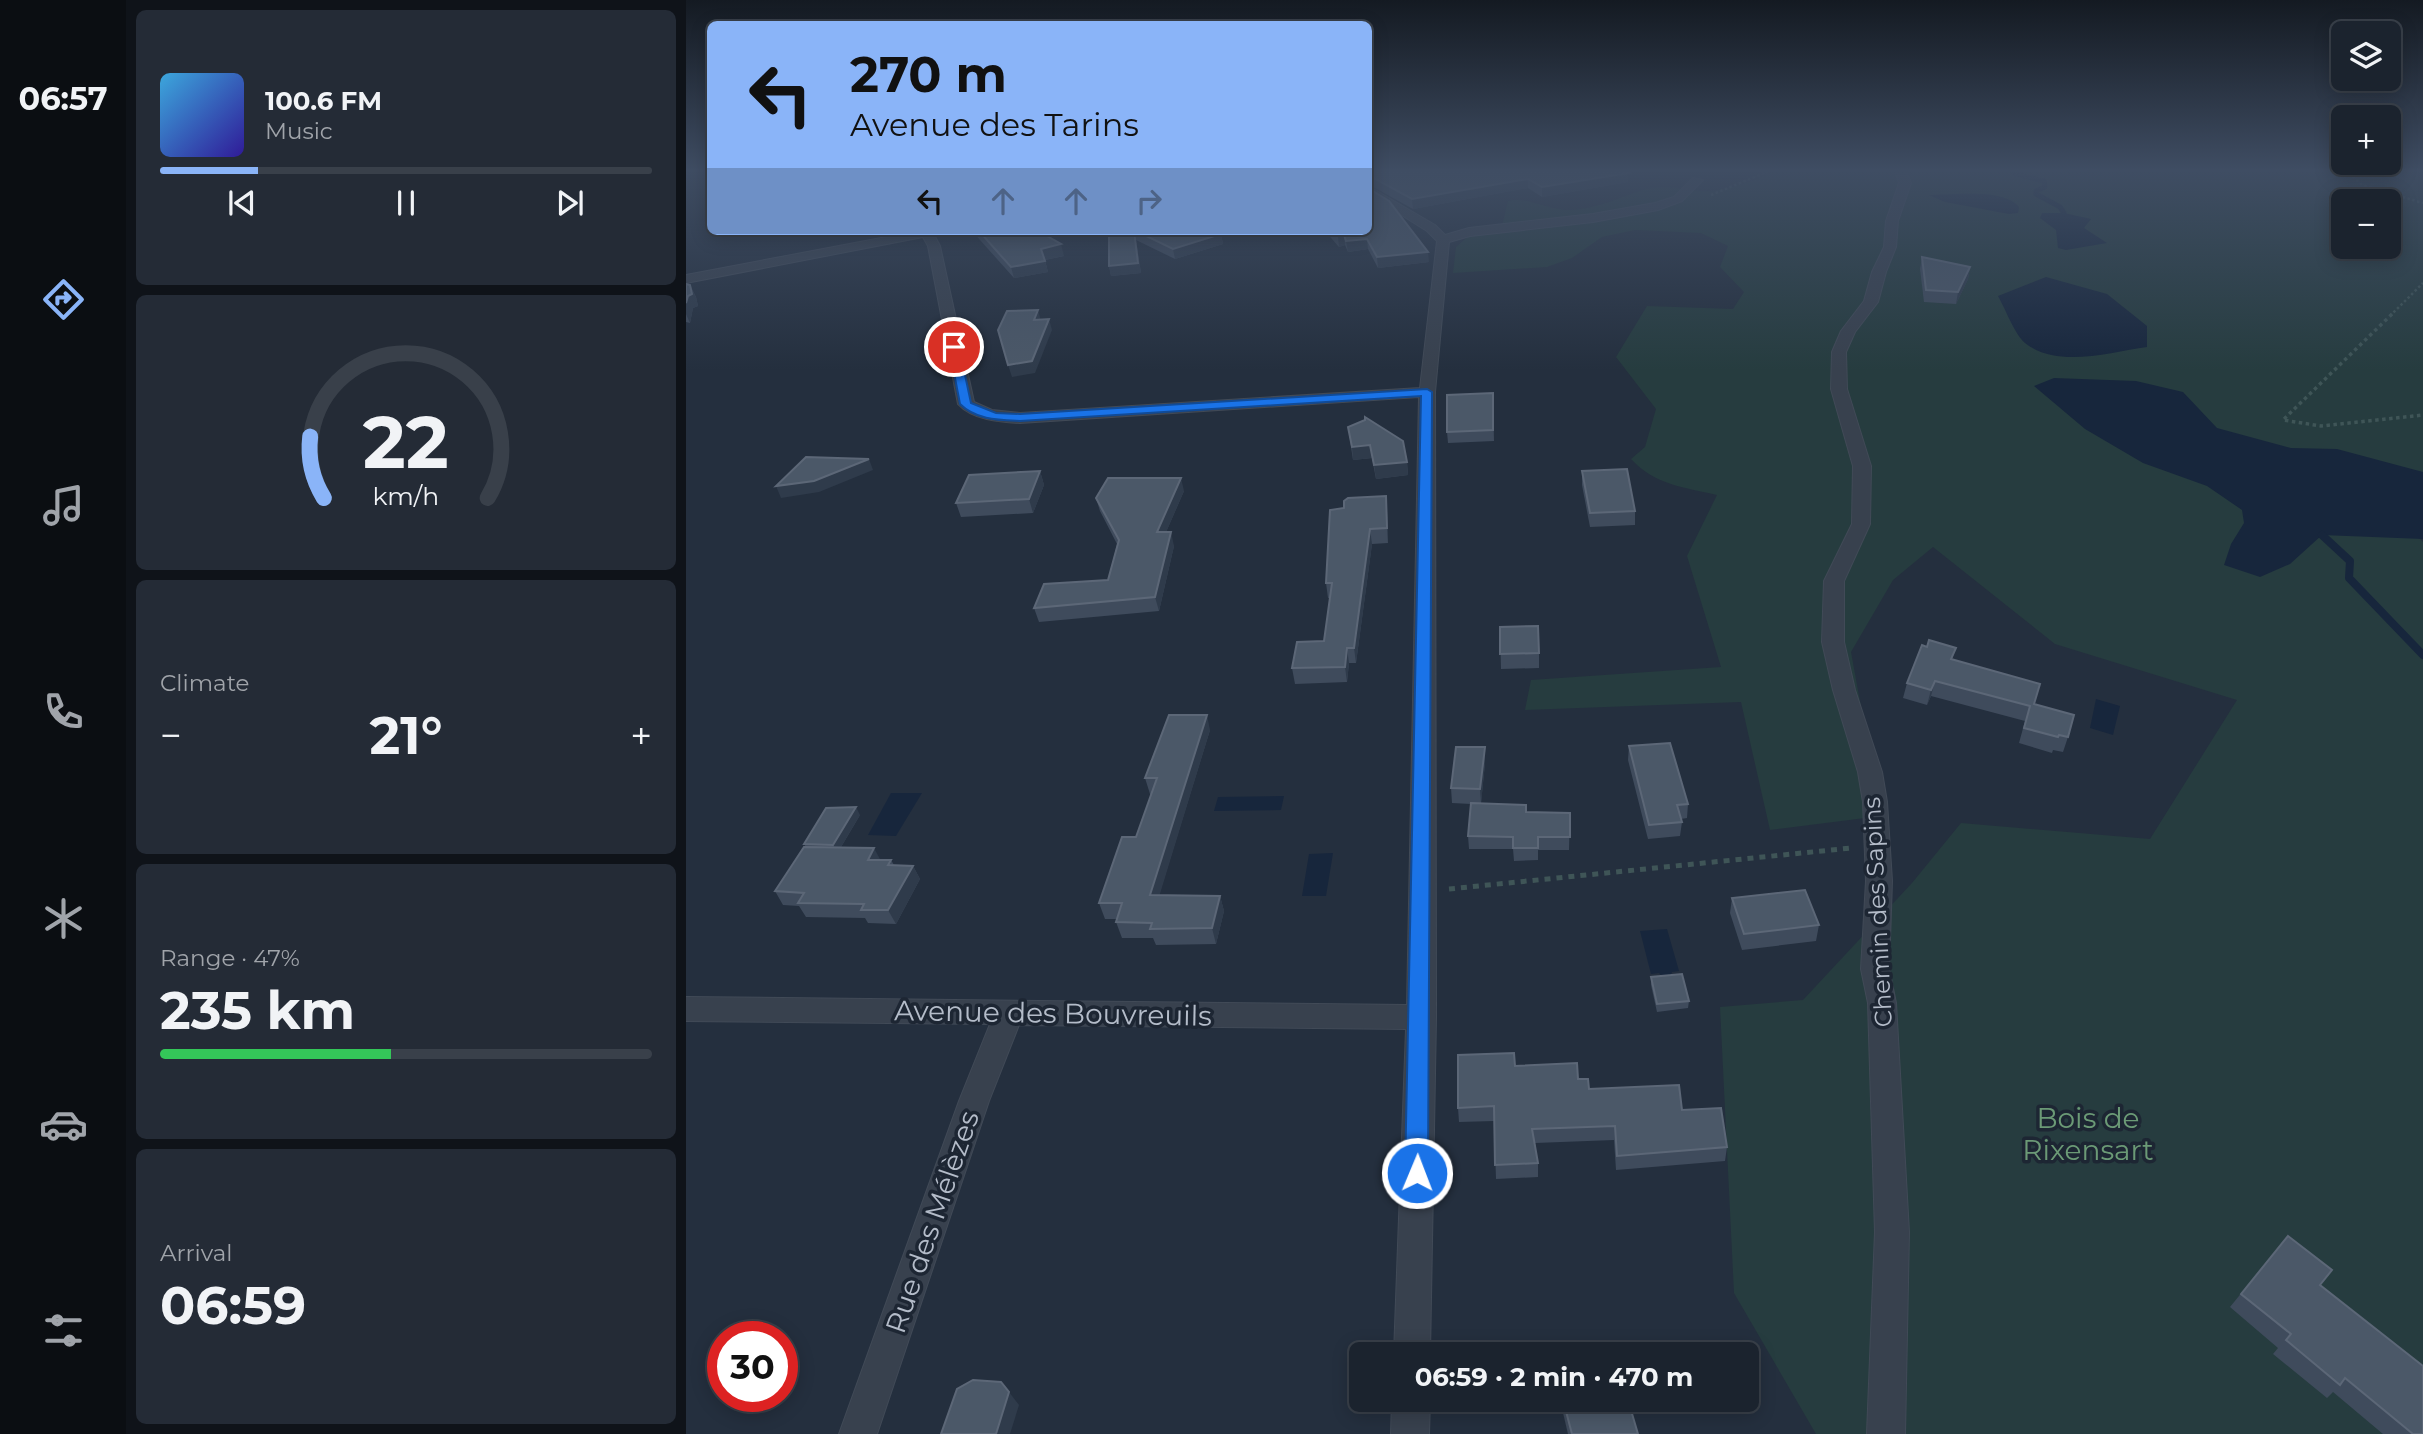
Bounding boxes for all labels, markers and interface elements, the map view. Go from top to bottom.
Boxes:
map controls [2331,21,2401,259]
button: layers [2331,21,2401,91]
text: 270 m [850,45,1007,104]
icon: left [735,49,826,140]
text: 06:57 [19,79,108,118]
text: 100.6 FM [265,85,382,117]
text: Avenue des Tarins [850,105,1139,144]
button: + [2331,105,2401,175]
text: Music [265,117,333,145]
icon: left [911,182,949,220]
icon: ahead [984,182,1022,220]
icon: ahead [1057,182,1095,220]
icon: right [1130,182,1168,220]
icon: previous [223,184,261,222]
icon: pause [387,184,425,222]
icon: next [551,184,589,222]
button: − [2331,189,2401,259]
icon: directions [39,275,88,324]
pin [924,317,984,377]
icon: arrive [935,328,973,366]
text: 22 [363,399,449,487]
icon: music [39,481,88,530]
text: km/h [373,481,439,511]
text: Climate [160,669,249,697]
icon: phone [39,687,88,736]
text: 21° [370,704,442,767]
text: − [160,712,182,759]
text: + [630,712,652,759]
street label: Chemin des Sapins [1857,796,1898,1028]
icon: climate [39,894,88,943]
text: Range · 47% [160,944,300,972]
text: 235 km [160,979,355,1042]
street label: Avenue des Bouvreuils [894,993,1212,1033]
icon: car [39,1100,88,1149]
park label: Bois de Rixensart [2022,1101,2154,1167]
street label: Rue des Mélèzes [878,1106,986,1338]
position arrow [1380,1136,1454,1210]
text: Arrival [160,1239,233,1267]
text: 06:59 [160,1274,306,1337]
icon: filters [39,1306,88,1355]
speed limit sign: 30 [707,1321,798,1412]
text: 06:59 · 2 min · 470 m [1415,1361,1693,1393]

